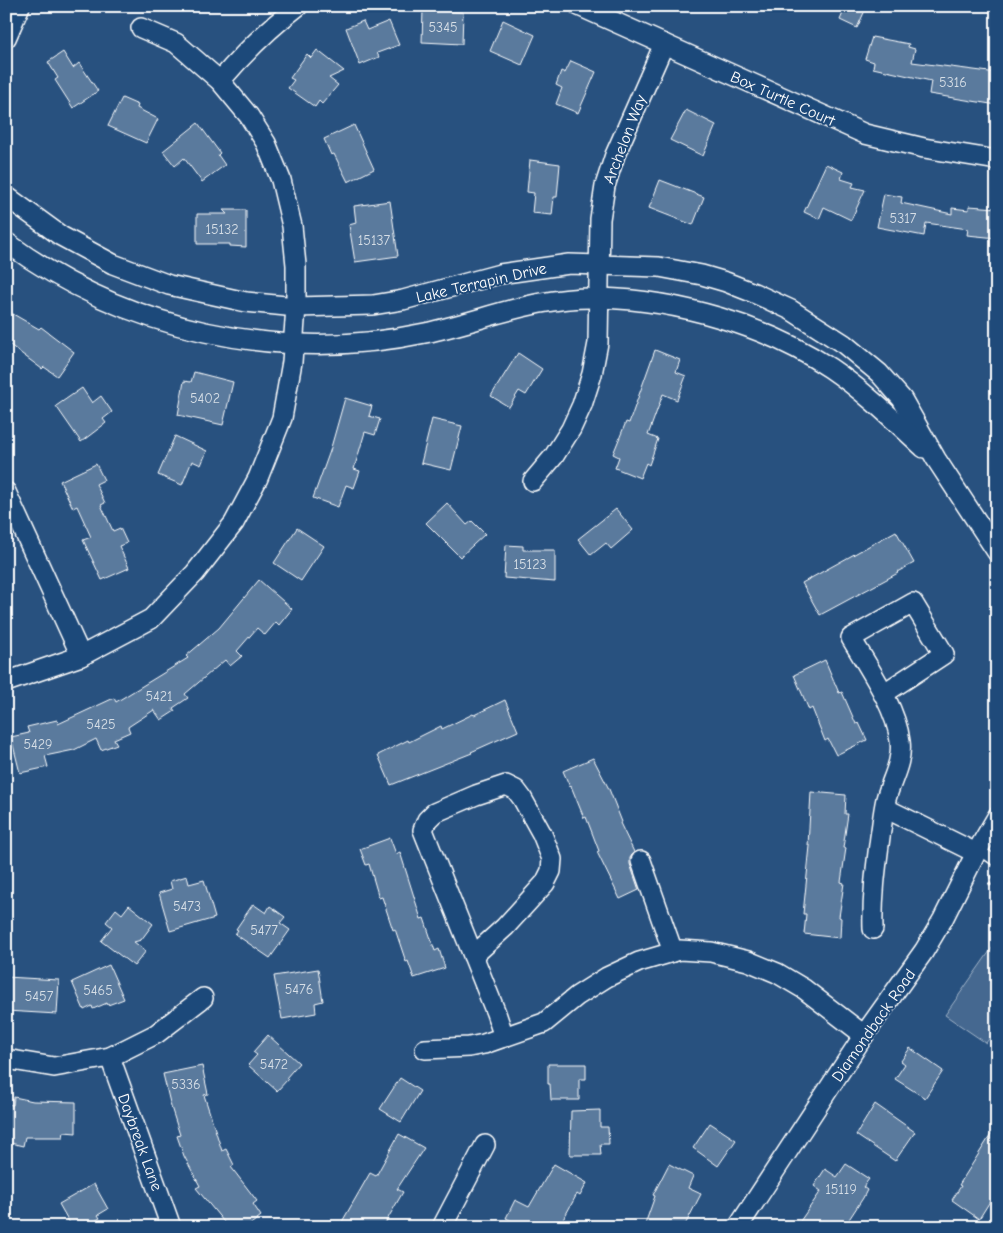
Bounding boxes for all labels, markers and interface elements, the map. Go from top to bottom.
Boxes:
house number: 5345 [428,19,458,36]
street label: Box Turtle Court [727,68,838,130]
house number: 5316 [939,74,967,91]
street label: Archelon Way [600,92,650,186]
house number: 5317 [890,210,917,227]
house number: 15132 [205,221,239,238]
house number: 15137 [358,232,391,249]
street label: Lake Terrapin Drive [414,259,548,307]
house number: 5402 [190,390,220,407]
house number: 15123 [513,556,547,573]
house number: 5421 [145,688,173,705]
house number: 5425 [86,716,116,733]
house number: 5429 [23,736,53,753]
house number: 5473 [173,898,201,915]
house number: 5477 [250,922,278,939]
street label: Diamondback Road [828,966,919,1085]
house number: 5476 [285,981,313,998]
house number: 5465 [83,982,113,999]
house number: 5457 [25,988,54,1005]
house number: 5472 [260,1056,288,1073]
house number: 5336 [171,1076,201,1093]
street label: Daybreak Lane [114,1091,166,1193]
house number: 15119 [825,1181,857,1198]

